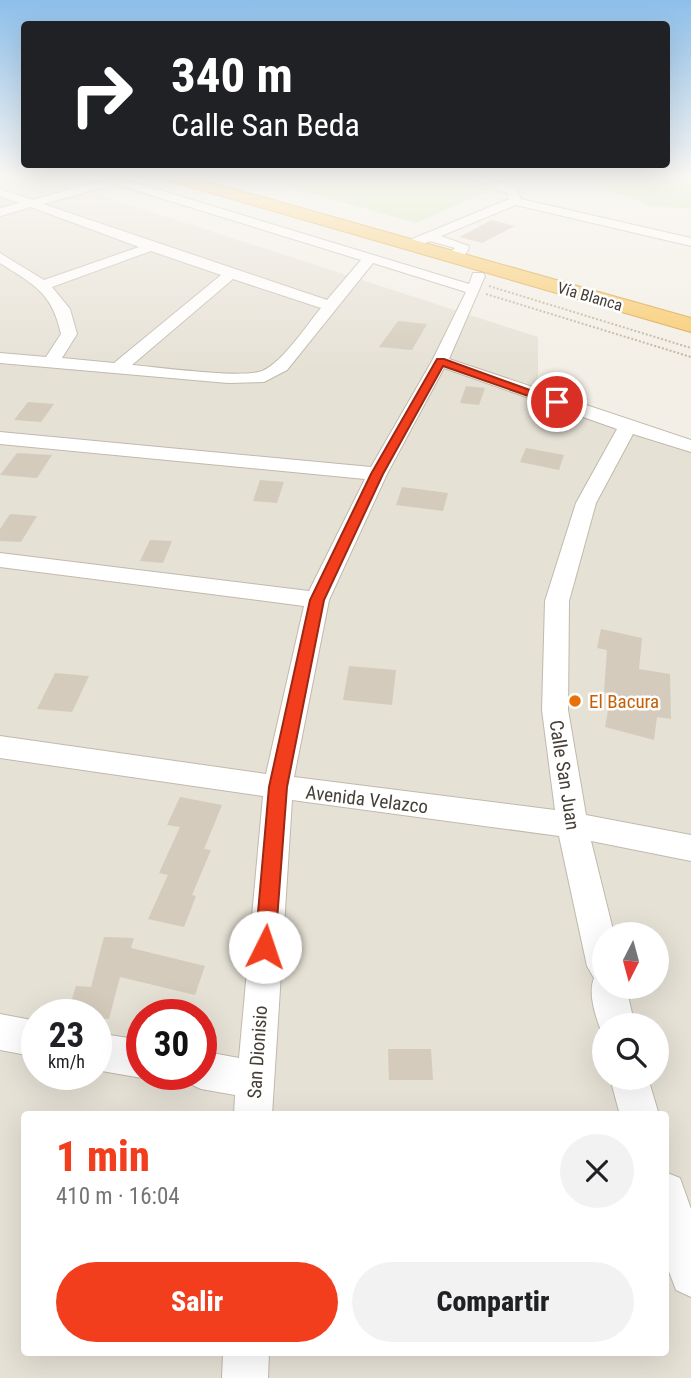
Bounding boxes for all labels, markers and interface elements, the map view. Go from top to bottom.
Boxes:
text: 340 m [171,47,293,104]
icon: right [56,49,147,140]
text: Calle San Beda [171,106,360,144]
street label: Vía Blanca [555,278,625,315]
pin [527,372,587,432]
icon: arrive [538,383,576,421]
place label: El Bacura [589,690,659,713]
marker: El Bacura [567,693,583,709]
street label: Calle San Juan [544,718,585,832]
street label: Avenida Velazco [305,781,429,818]
position arrow [228,910,302,984]
north arrow [592,922,668,999]
map controls [592,922,669,1090]
speed limit sign: 30 [126,999,217,1090]
street label: San Dionisio [243,1005,272,1099]
button: search [592,1013,669,1090]
text: 23 [49,1015,84,1056]
text: km/h [48,1051,85,1072]
text: 1 min [56,1132,150,1181]
button: close [560,1134,634,1208]
text: 410 m · 16:04 [56,1183,180,1210]
button: Salir [56,1262,338,1342]
button: Compartir [352,1262,634,1342]

